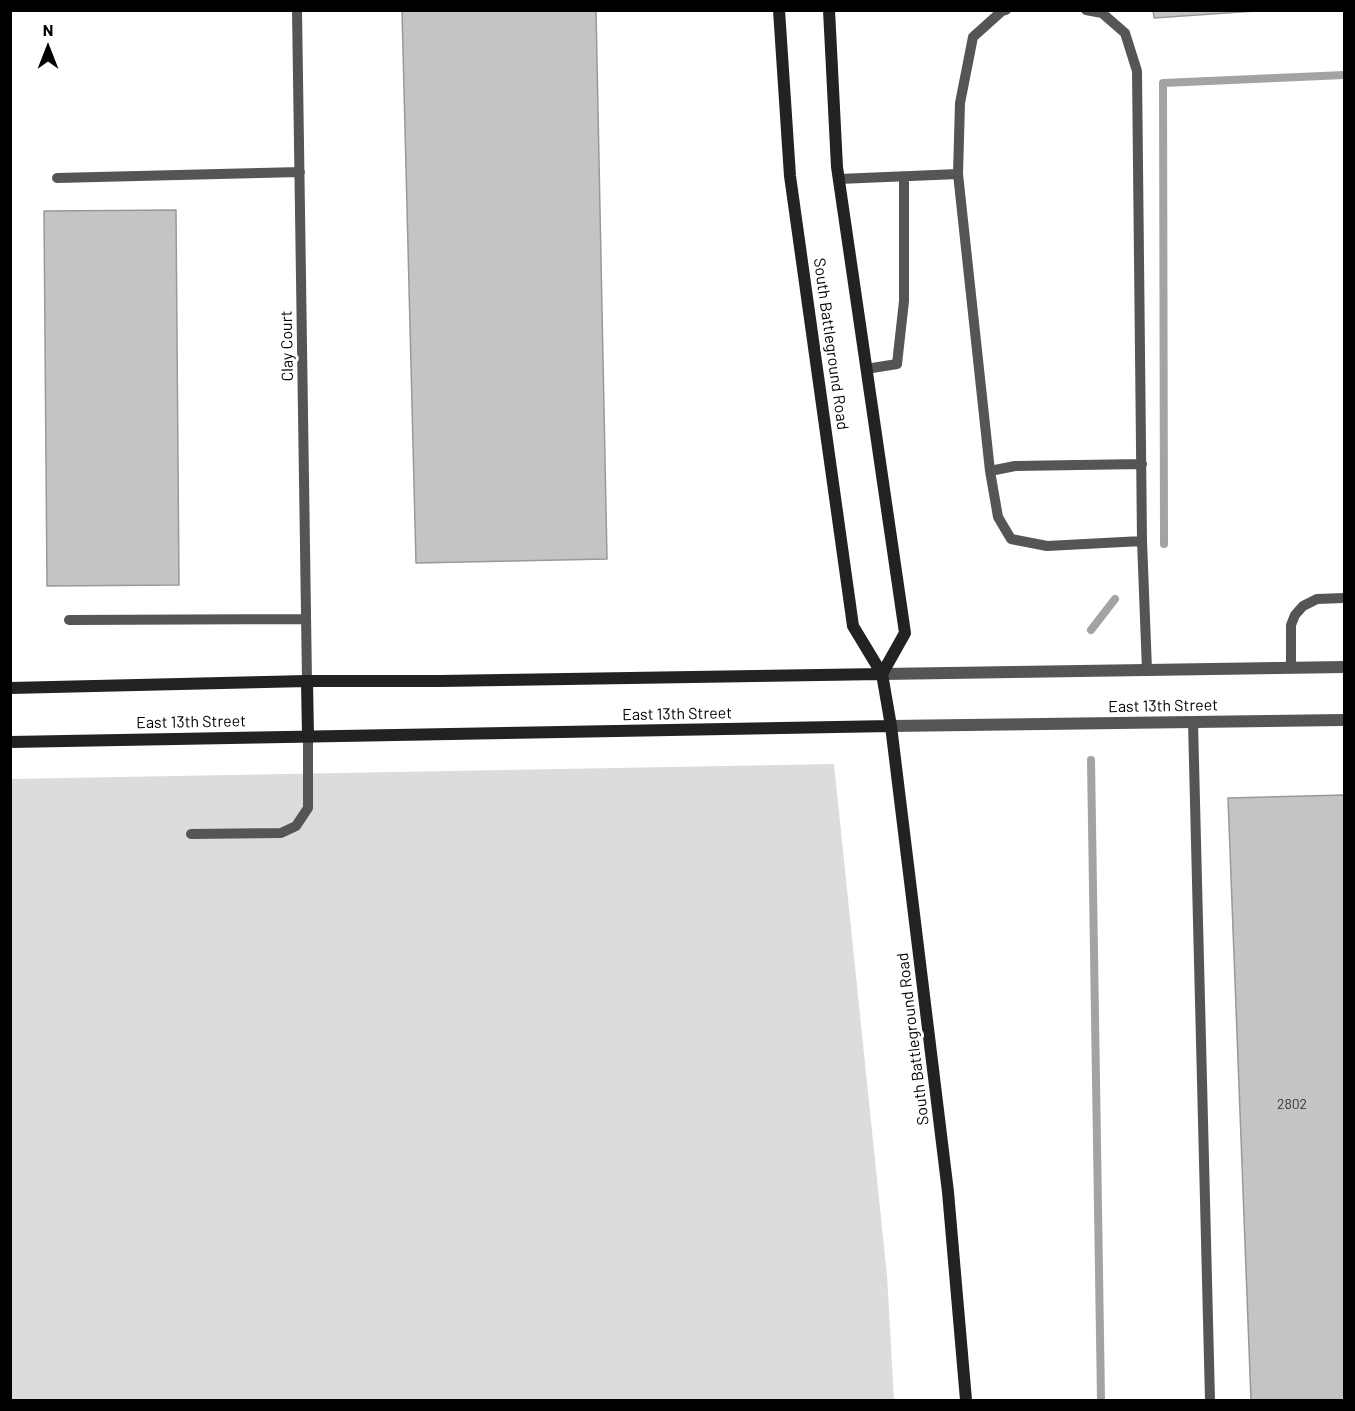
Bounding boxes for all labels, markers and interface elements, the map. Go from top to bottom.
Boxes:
north arrow [18,18,78,78]
text: N [43,20,53,39]
street label: South Battleground Road [809,257,853,431]
street label: Clay Court [277,310,297,382]
street label: East 13th Street [1108,695,1218,717]
street label: East 13th Street [622,703,732,725]
street label: East 13th Street [136,711,246,733]
street label: South Battleground Road [893,952,933,1126]
house number: 2802 [1277,1096,1307,1112]

